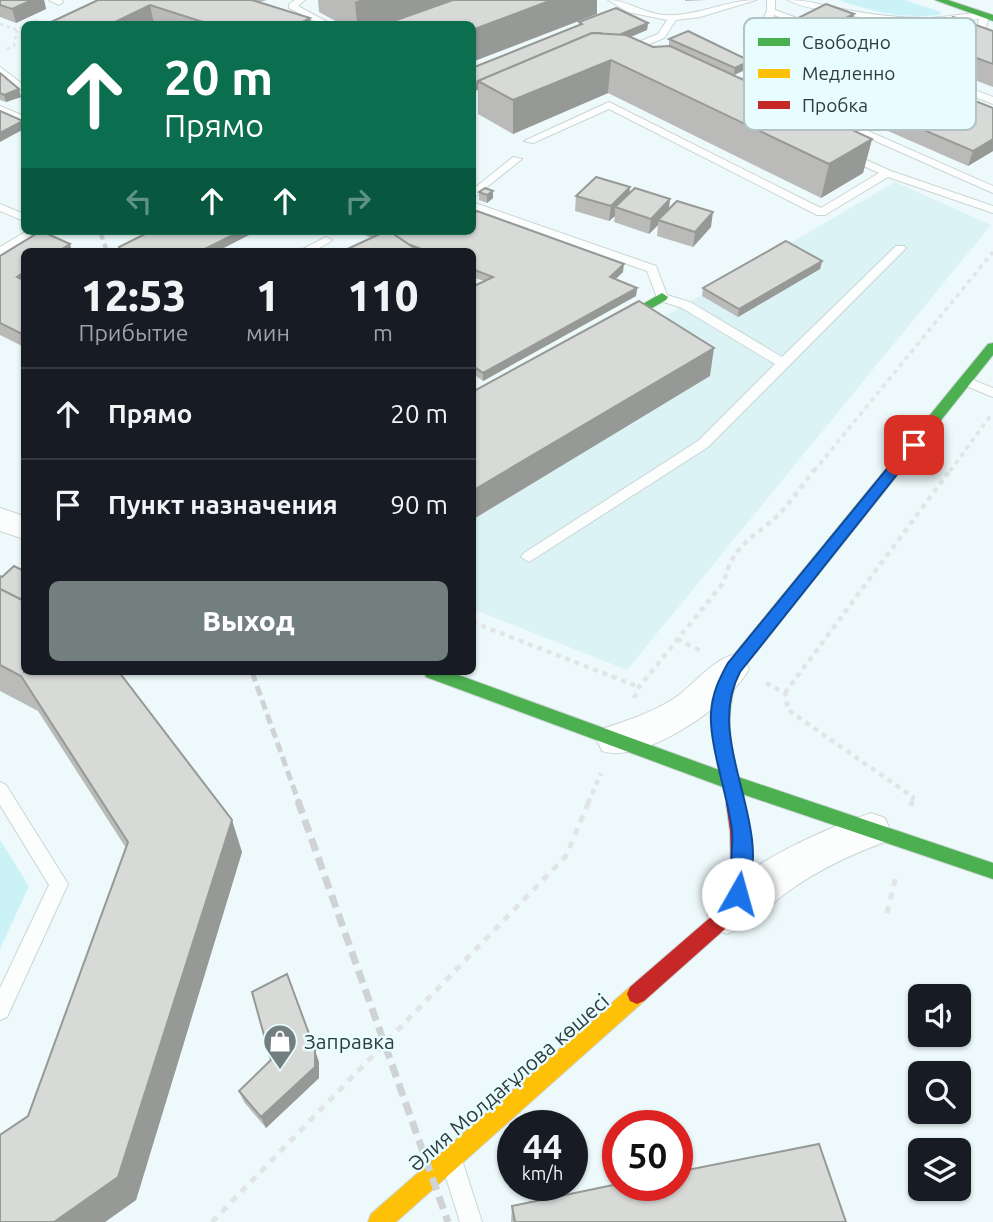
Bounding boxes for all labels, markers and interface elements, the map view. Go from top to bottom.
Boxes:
legend [744,18,976,130]
text: Свободно [802,31,891,53]
icon: ahead [49,49,140,140]
text: 20 m [164,49,273,104]
text: Медленно [802,62,895,84]
text: Пробка [802,94,868,116]
text: Прямо [164,107,264,143]
icon: left [120,182,158,220]
icon: ahead [193,182,231,220]
icon: ahead [266,182,304,220]
icon: right [339,182,377,220]
text: 12:53 [81,272,186,319]
text: 1 [256,272,280,319]
text: 110 [347,272,418,319]
text: Прибытие [79,320,189,345]
text: мин [246,320,290,345]
text: m [373,320,393,345]
icon: ahead [49,395,87,433]
text: Прямо [108,399,192,428]
text: 20 m [390,399,448,428]
pin [884,415,944,475]
icon: arrive [895,426,933,464]
icon: arrive [49,486,87,524]
text: Пункт назначения [108,490,338,519]
text: 90 m [390,490,448,519]
button: Выход [49,581,448,661]
position arrow [701,857,775,931]
map controls [908,984,971,1201]
button: sound [908,984,971,1047]
street label: Әлия Молдағұлова көшесі [403,988,613,1176]
shop icon: Заправка [261,1022,299,1071]
place label: Заправка [304,1029,395,1053]
button: search [908,1061,971,1124]
speed limit sign: 50 [602,1110,693,1201]
text: 44 [523,1126,562,1166]
button: layers [908,1138,971,1201]
text: km/h [522,1163,563,1183]

